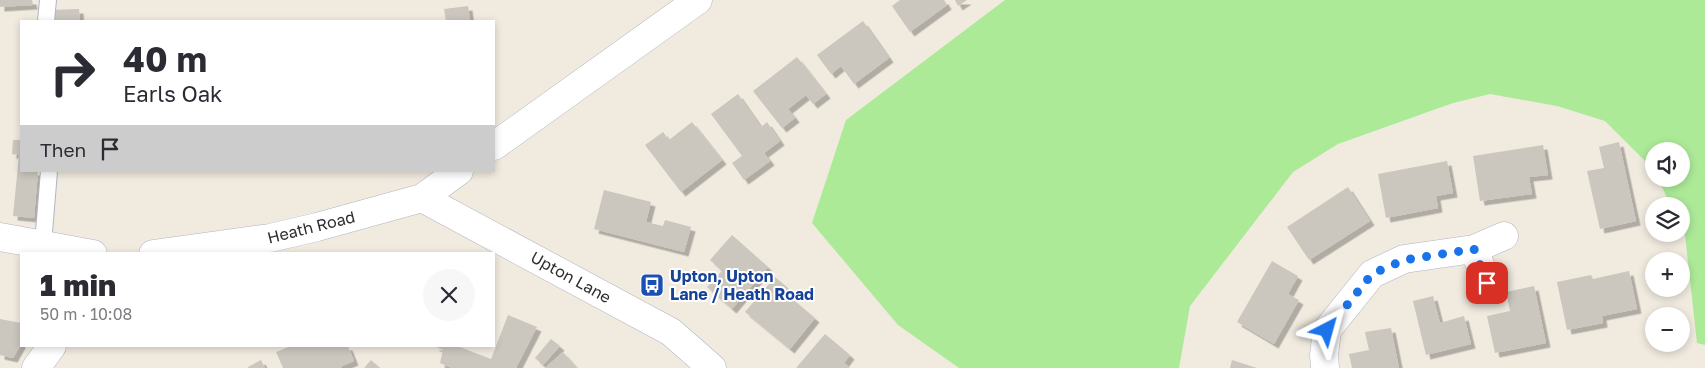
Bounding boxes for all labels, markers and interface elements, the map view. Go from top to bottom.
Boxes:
text: 40 m [123,38,207,80]
icon: right [40,40,105,105]
text: Earls Oak [123,80,223,107]
icon: arrive [96,135,124,163]
text: Then [40,138,86,161]
map controls [1645,142,1690,352]
button: sound [1645,142,1690,187]
button: layers [1645,197,1690,242]
street label: Heath Road [265,206,357,248]
street label: Upton Lane [527,247,615,307]
button: + [1645,252,1690,297]
pin [1466,262,1508,304]
place label: Upton, Upton Lane / Heath Road [670,266,814,304]
text: 1 min [40,267,116,303]
button: close [423,269,475,321]
icon: arrive [1473,269,1501,297]
bus stop icon: Upton, Upton Lane / Heath Road [639,272,665,298]
position arrow [1300,303,1352,355]
text: 50 m · 10:08 [40,304,132,324]
button: − [1645,307,1690,352]

